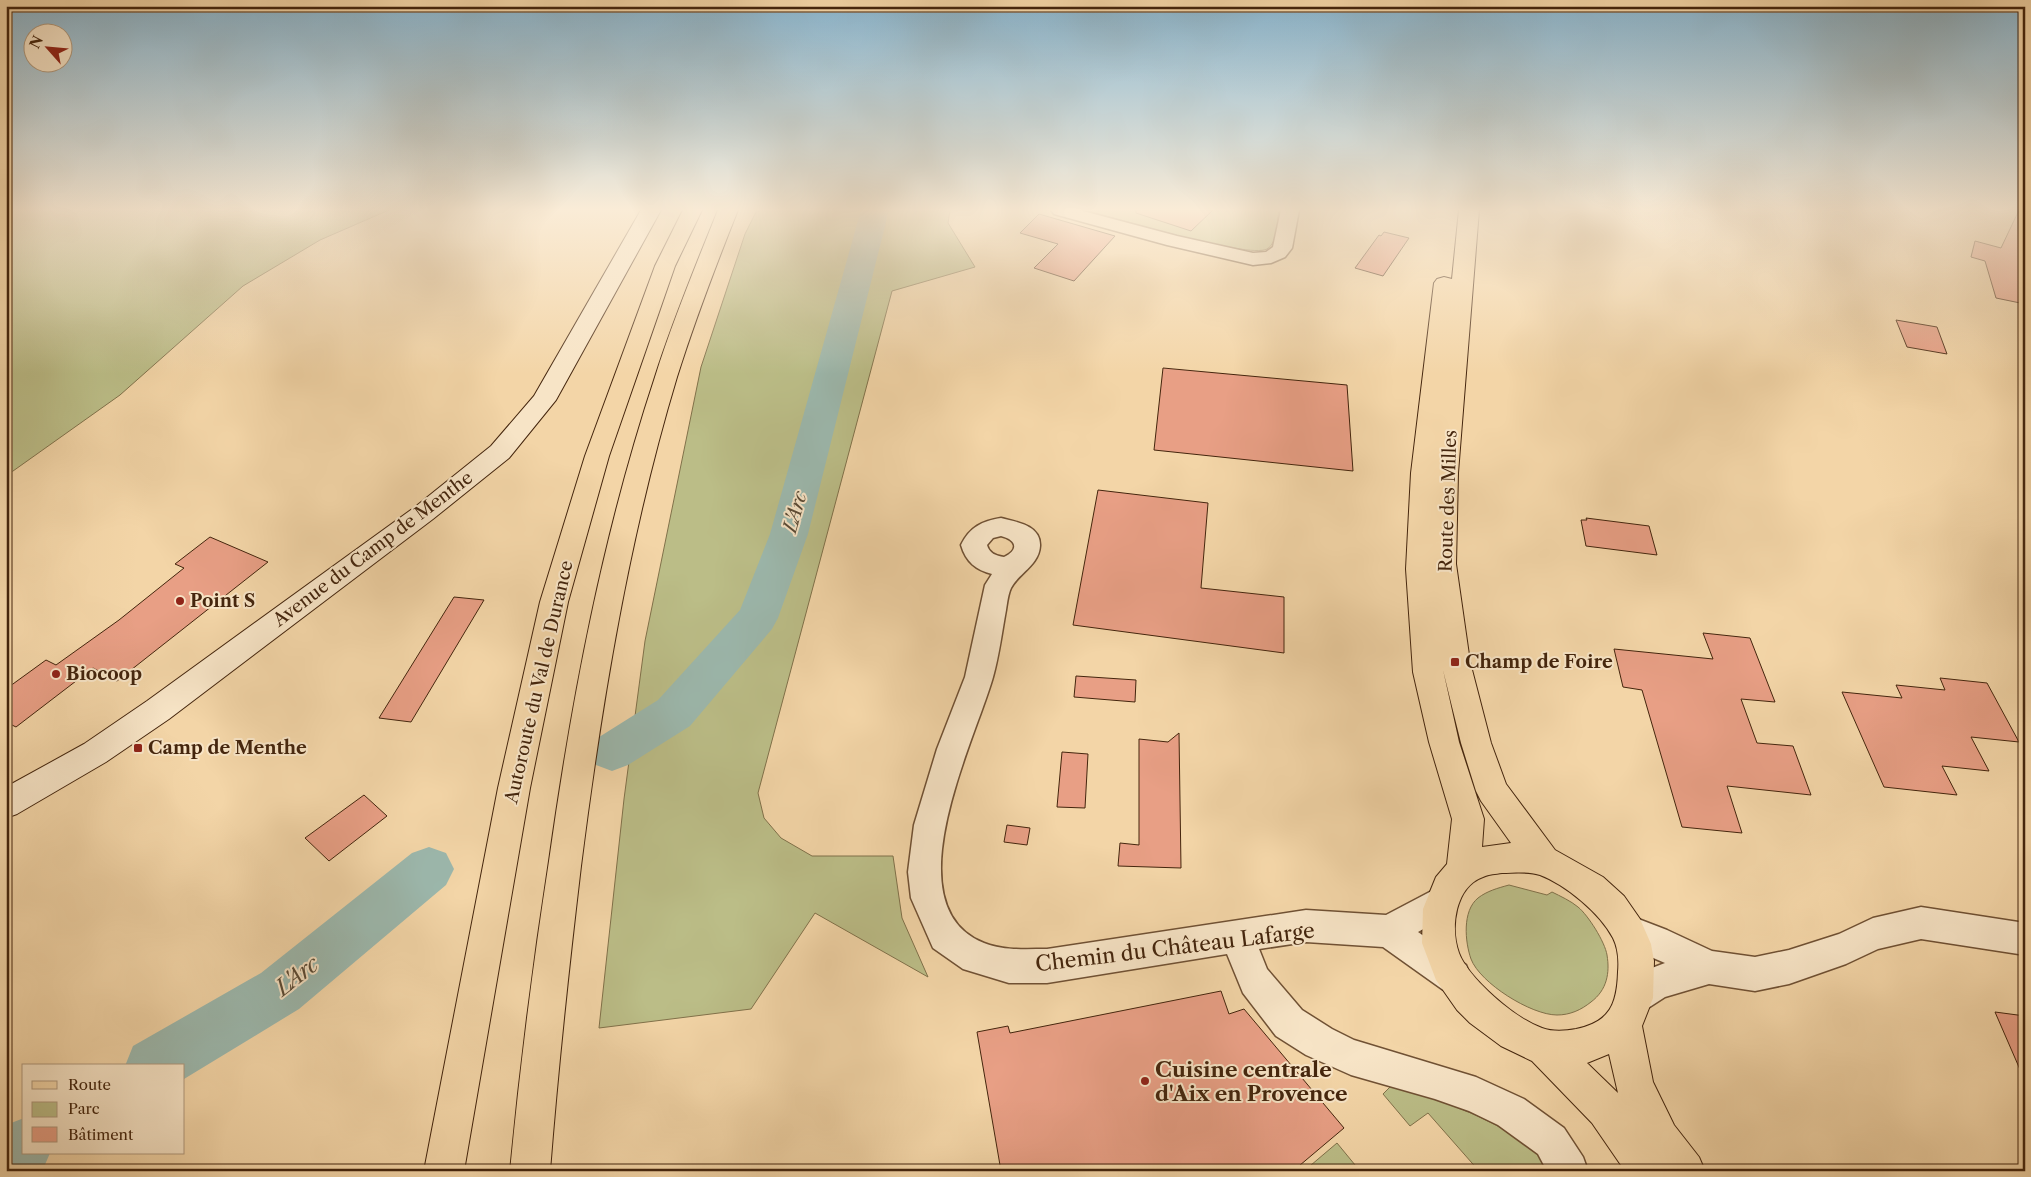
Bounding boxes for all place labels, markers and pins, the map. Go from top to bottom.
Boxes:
place label: Point S [190,590,255,612]
marker: Point S [174,595,186,607]
place label: Champ de Foire [1465,651,1613,673]
marker: Champ de Foire [1449,656,1461,668]
place label: Biocoop [66,663,142,685]
marker: Biocoop [50,668,62,680]
place label: Camp de Menthe [148,737,307,759]
marker: Camp de Menthe [132,742,144,754]
place label: Cuisine centrale d'Aix en Provence [1155,1057,1348,1106]
marker: Cuisine centrale d'Aix en Provence [1139,1075,1151,1087]

